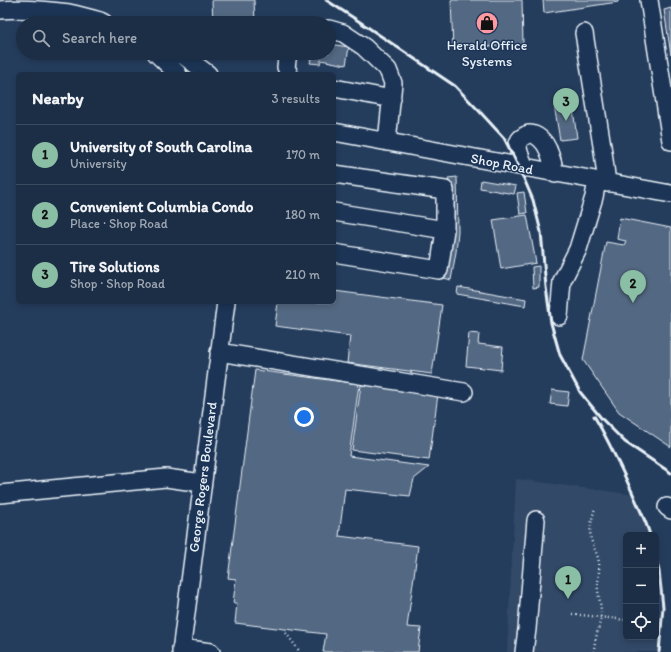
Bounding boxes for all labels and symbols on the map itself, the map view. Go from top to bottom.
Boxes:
shop icon: Herald Office Systems [474,10,500,36]
place label: Herald Office Systems [447,37,528,70]
pin: 3 [553,88,579,121]
street label: Shop Road [469,150,535,178]
pin: 2 [620,270,646,303]
street label: George Rogers Boulevard [185,400,221,553]
your location [294,407,314,427]
pin: 1 [555,566,581,599]

